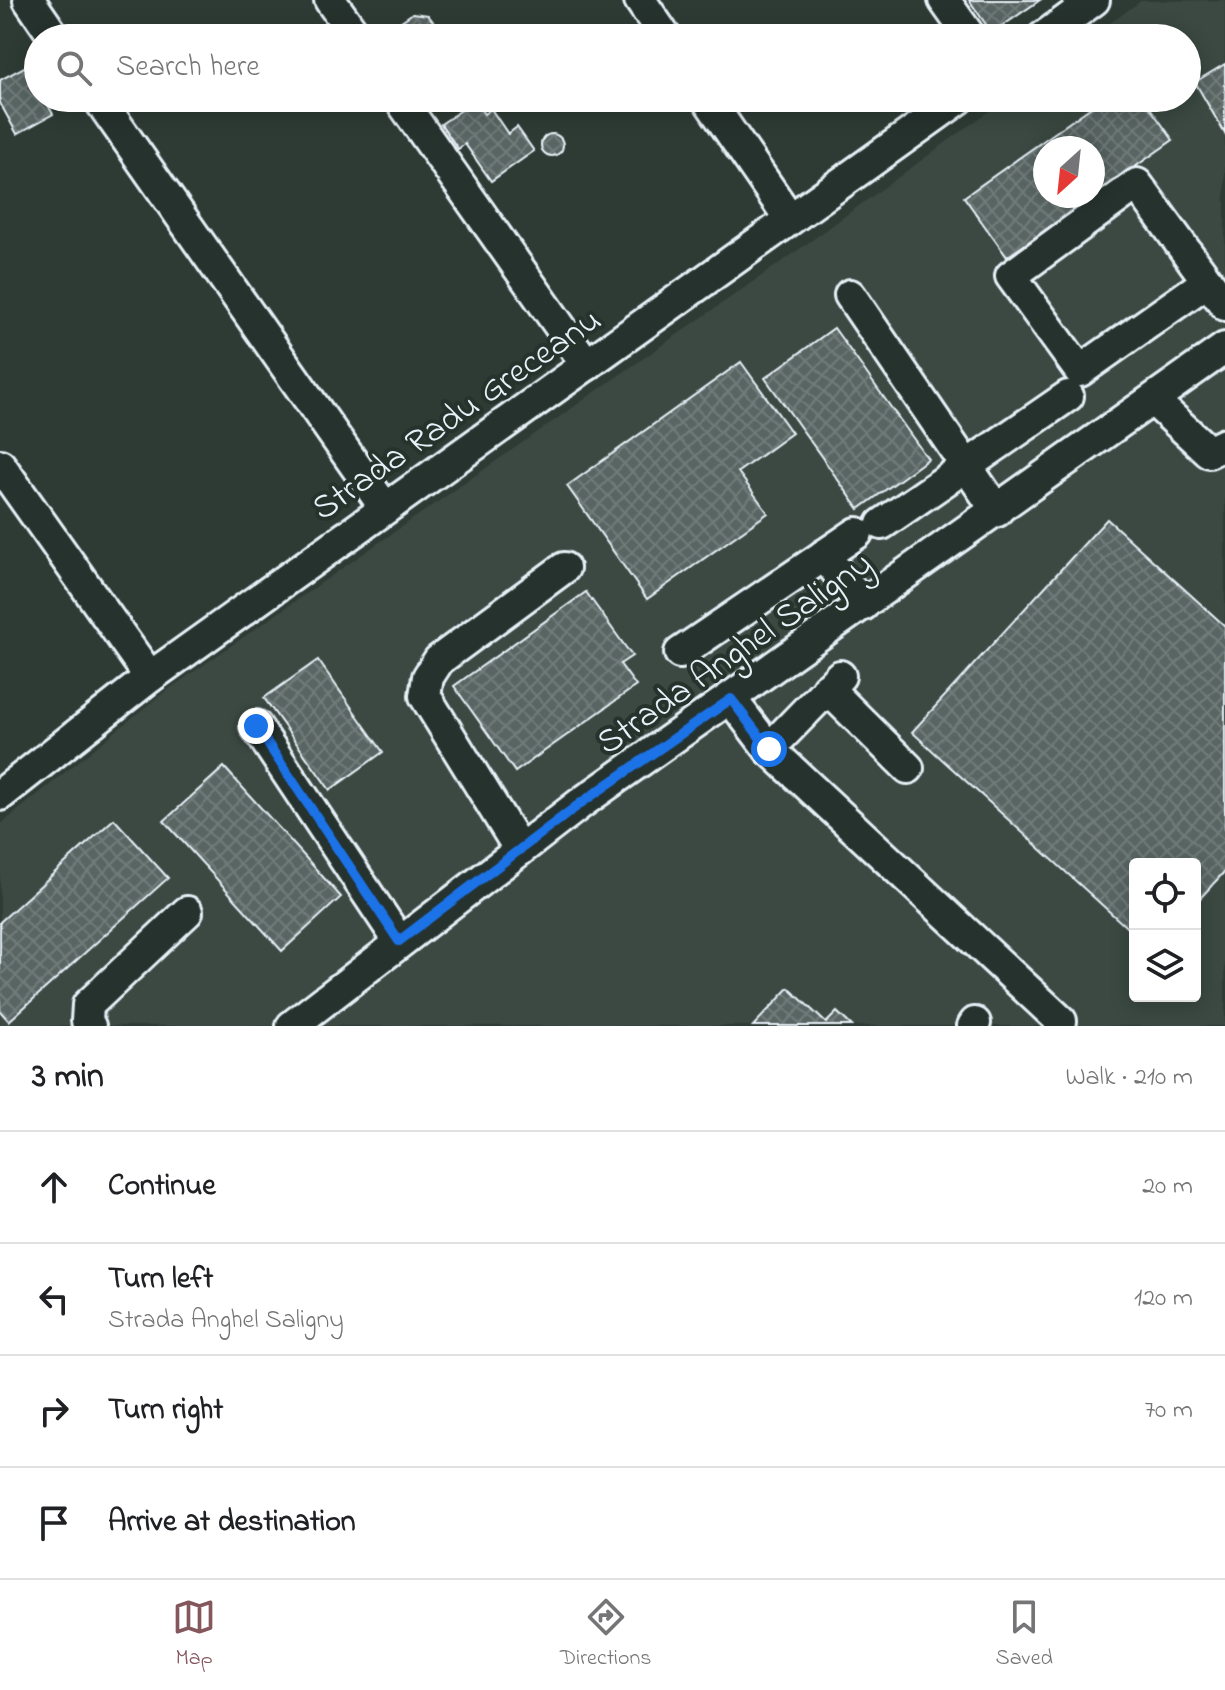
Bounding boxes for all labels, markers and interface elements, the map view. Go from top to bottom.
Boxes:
search box [24,24,1201,112]
icon: search [52,46,96,90]
text: Search here [116,46,260,90]
north arrow [1033,136,1105,208]
street label: Strada Radu Greceanu [302,296,613,536]
street label: Strada Anghel Saligny [587,539,885,770]
route end [238,708,274,744]
route start [751,731,787,767]
map controls [1129,858,1201,1002]
button: locate [1129,858,1201,930]
button: layers [1129,930,1201,1002]
text: 3 min [32,1053,104,1103]
text: Walk · 210 m [1065,1059,1193,1097]
icon: ahead [32,1165,76,1209]
text: Continue [108,1165,216,1209]
text: 20 m [1142,1168,1193,1206]
text: Turn left [108,1258,213,1302]
icon: left [32,1277,76,1321]
text: 120 m [1134,1280,1193,1318]
text: Strada Anghel Saligny [108,1302,344,1340]
icon: right [32,1389,76,1433]
text: Turn right [108,1389,223,1433]
text: 70 m [1144,1392,1193,1430]
icon: arrive [32,1501,76,1545]
text: Arrive at destination [108,1501,356,1545]
tab: Map [172,1595,216,1675]
tab: Directions [560,1595,651,1675]
tab: Saved [996,1595,1053,1675]

